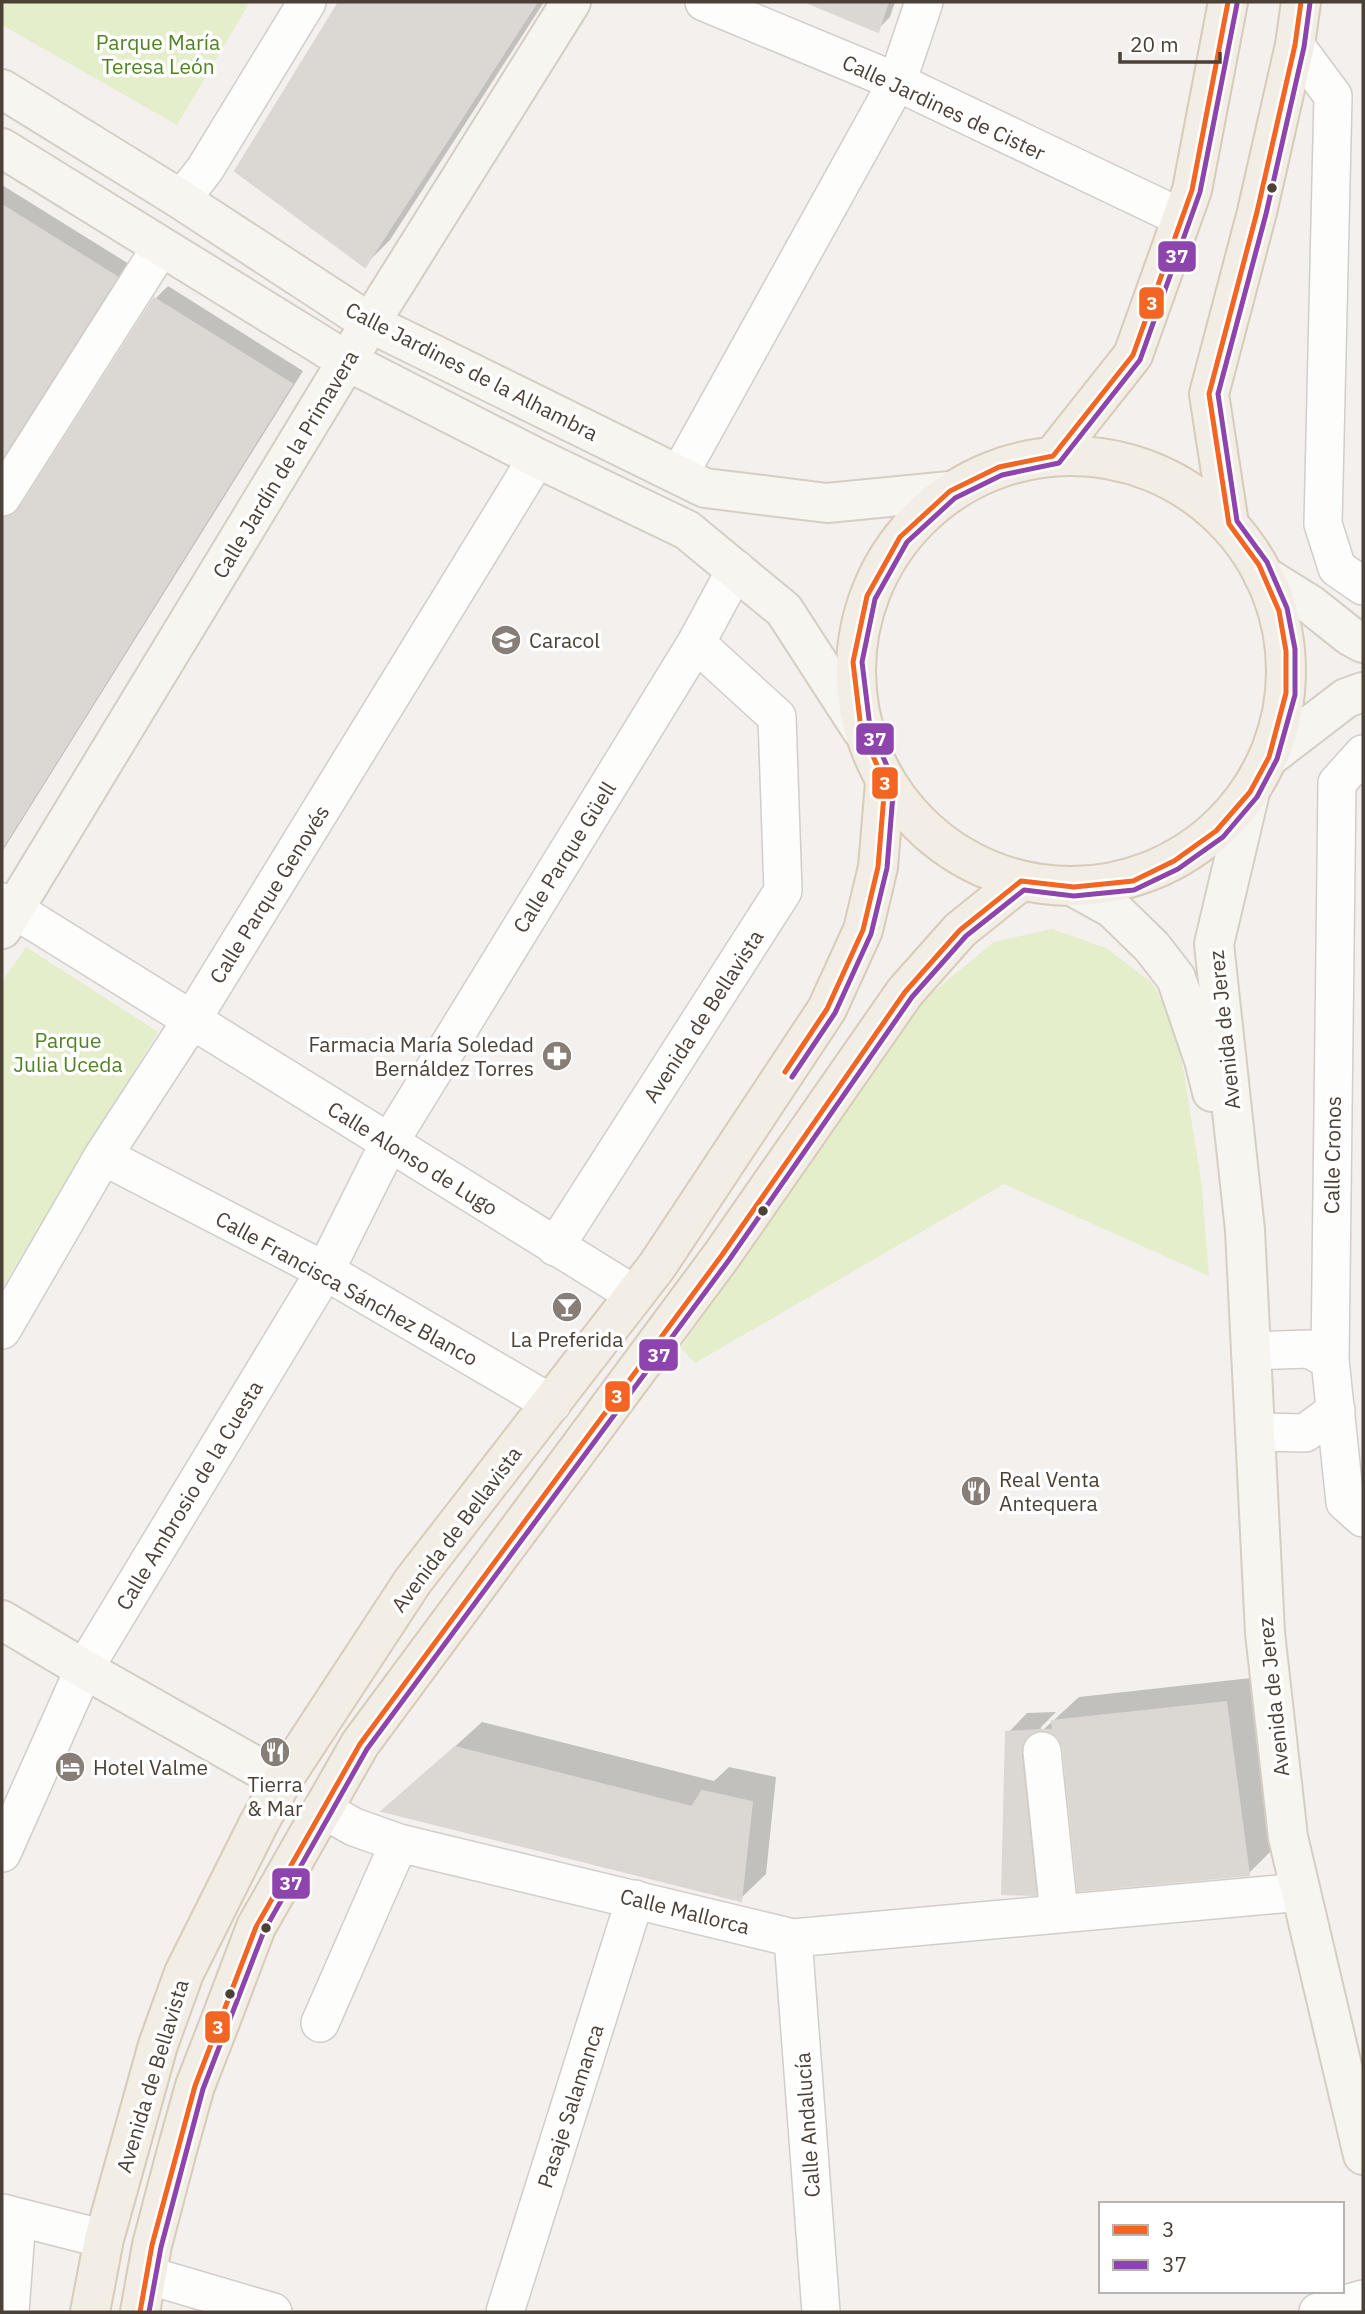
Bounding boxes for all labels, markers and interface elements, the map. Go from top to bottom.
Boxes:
scale bar [1120,21,1220,65]
park label: Parque María Teresa León [96,28,220,80]
text: 20 m [1130,30,1179,58]
street label: Calle Jardines de Cister [838,48,1050,167]
unlabelled marker [1265,181,1279,195]
line badge: 37 [1157,240,1197,273]
text: 37 [1166,244,1188,268]
line badge: 3 [1138,286,1165,320]
text: 3 [1146,291,1158,315]
street label: Calle Jardines de la Alhambra [341,295,603,447]
street label: Calle Jardín de la Primavera [206,345,364,583]
school or university icon: Caracol [489,623,523,657]
place label: Caracol [529,626,600,654]
line badge: 37 [855,722,895,756]
text: 37 [864,727,886,751]
line badge: 3 [871,766,899,800]
text: 3 [879,771,891,795]
street label: Calle Parque Güell [506,776,622,938]
street label: Calle Parque Genovés [203,799,335,989]
street label: Avenida de Bellavista [637,924,769,1108]
street label: Avenida de Jerez [1202,949,1246,1111]
park label: Parque Julia Uceda [13,1026,123,1078]
place label: Farmacia María Soledad Bernáldez Torres [308,1030,534,1082]
pharmacy icon: Farmacia María Soledad Bernáldez Torres [540,1039,574,1073]
street label: Calle Alonso de Lugo [323,1094,503,1222]
street label: Calle Cronos [1317,1096,1347,1214]
street label: Calle Francisca Sánchez Blanco [211,1204,483,1372]
unlabelled marker [756,1204,770,1218]
bar icon: La Preferida [550,1290,584,1324]
place label: La Preferida [511,1325,623,1353]
line badge: 37 [638,1338,679,1372]
text: 37 [648,1343,670,1367]
street label: Calle Ambrosio de la Cuesta [109,1375,269,1615]
line badge: 3 [604,1380,631,1413]
text: 3 [611,1384,623,1408]
street label: Avenida de Bellavista [384,1440,528,1618]
place label: Real Venta Antequera [999,1465,1100,1517]
restaurant icon: Real Venta Antequera [959,1474,993,1508]
street label: Avenida de Jerez [1251,1616,1295,1778]
restaurant icon: Tierra & Mar [258,1735,292,1769]
hotel icon: Hotel Valme [53,1750,87,1784]
place label: Hotel Valme [93,1753,208,1781]
place label: Tierra & Mar [247,1770,303,1822]
line badge: 37 [271,1867,311,1900]
text: 37 [280,1871,302,1895]
street label: Calle Mallorca [617,1881,753,1941]
unlabelled marker [259,1921,273,1935]
street label: Avenida de Bellavista [109,1976,195,2176]
unlabelled marker [223,1987,237,2001]
line badge: 3 [204,2010,231,2044]
text: 3 [212,2015,224,2039]
street label: Pasaje Salamanca [530,2021,610,2191]
street label: Calle Andalucía [788,2051,826,2199]
legend [1099,2202,1344,2293]
text: 3 [1162,2215,1175,2243]
text: 37 [1162,2250,1187,2278]

